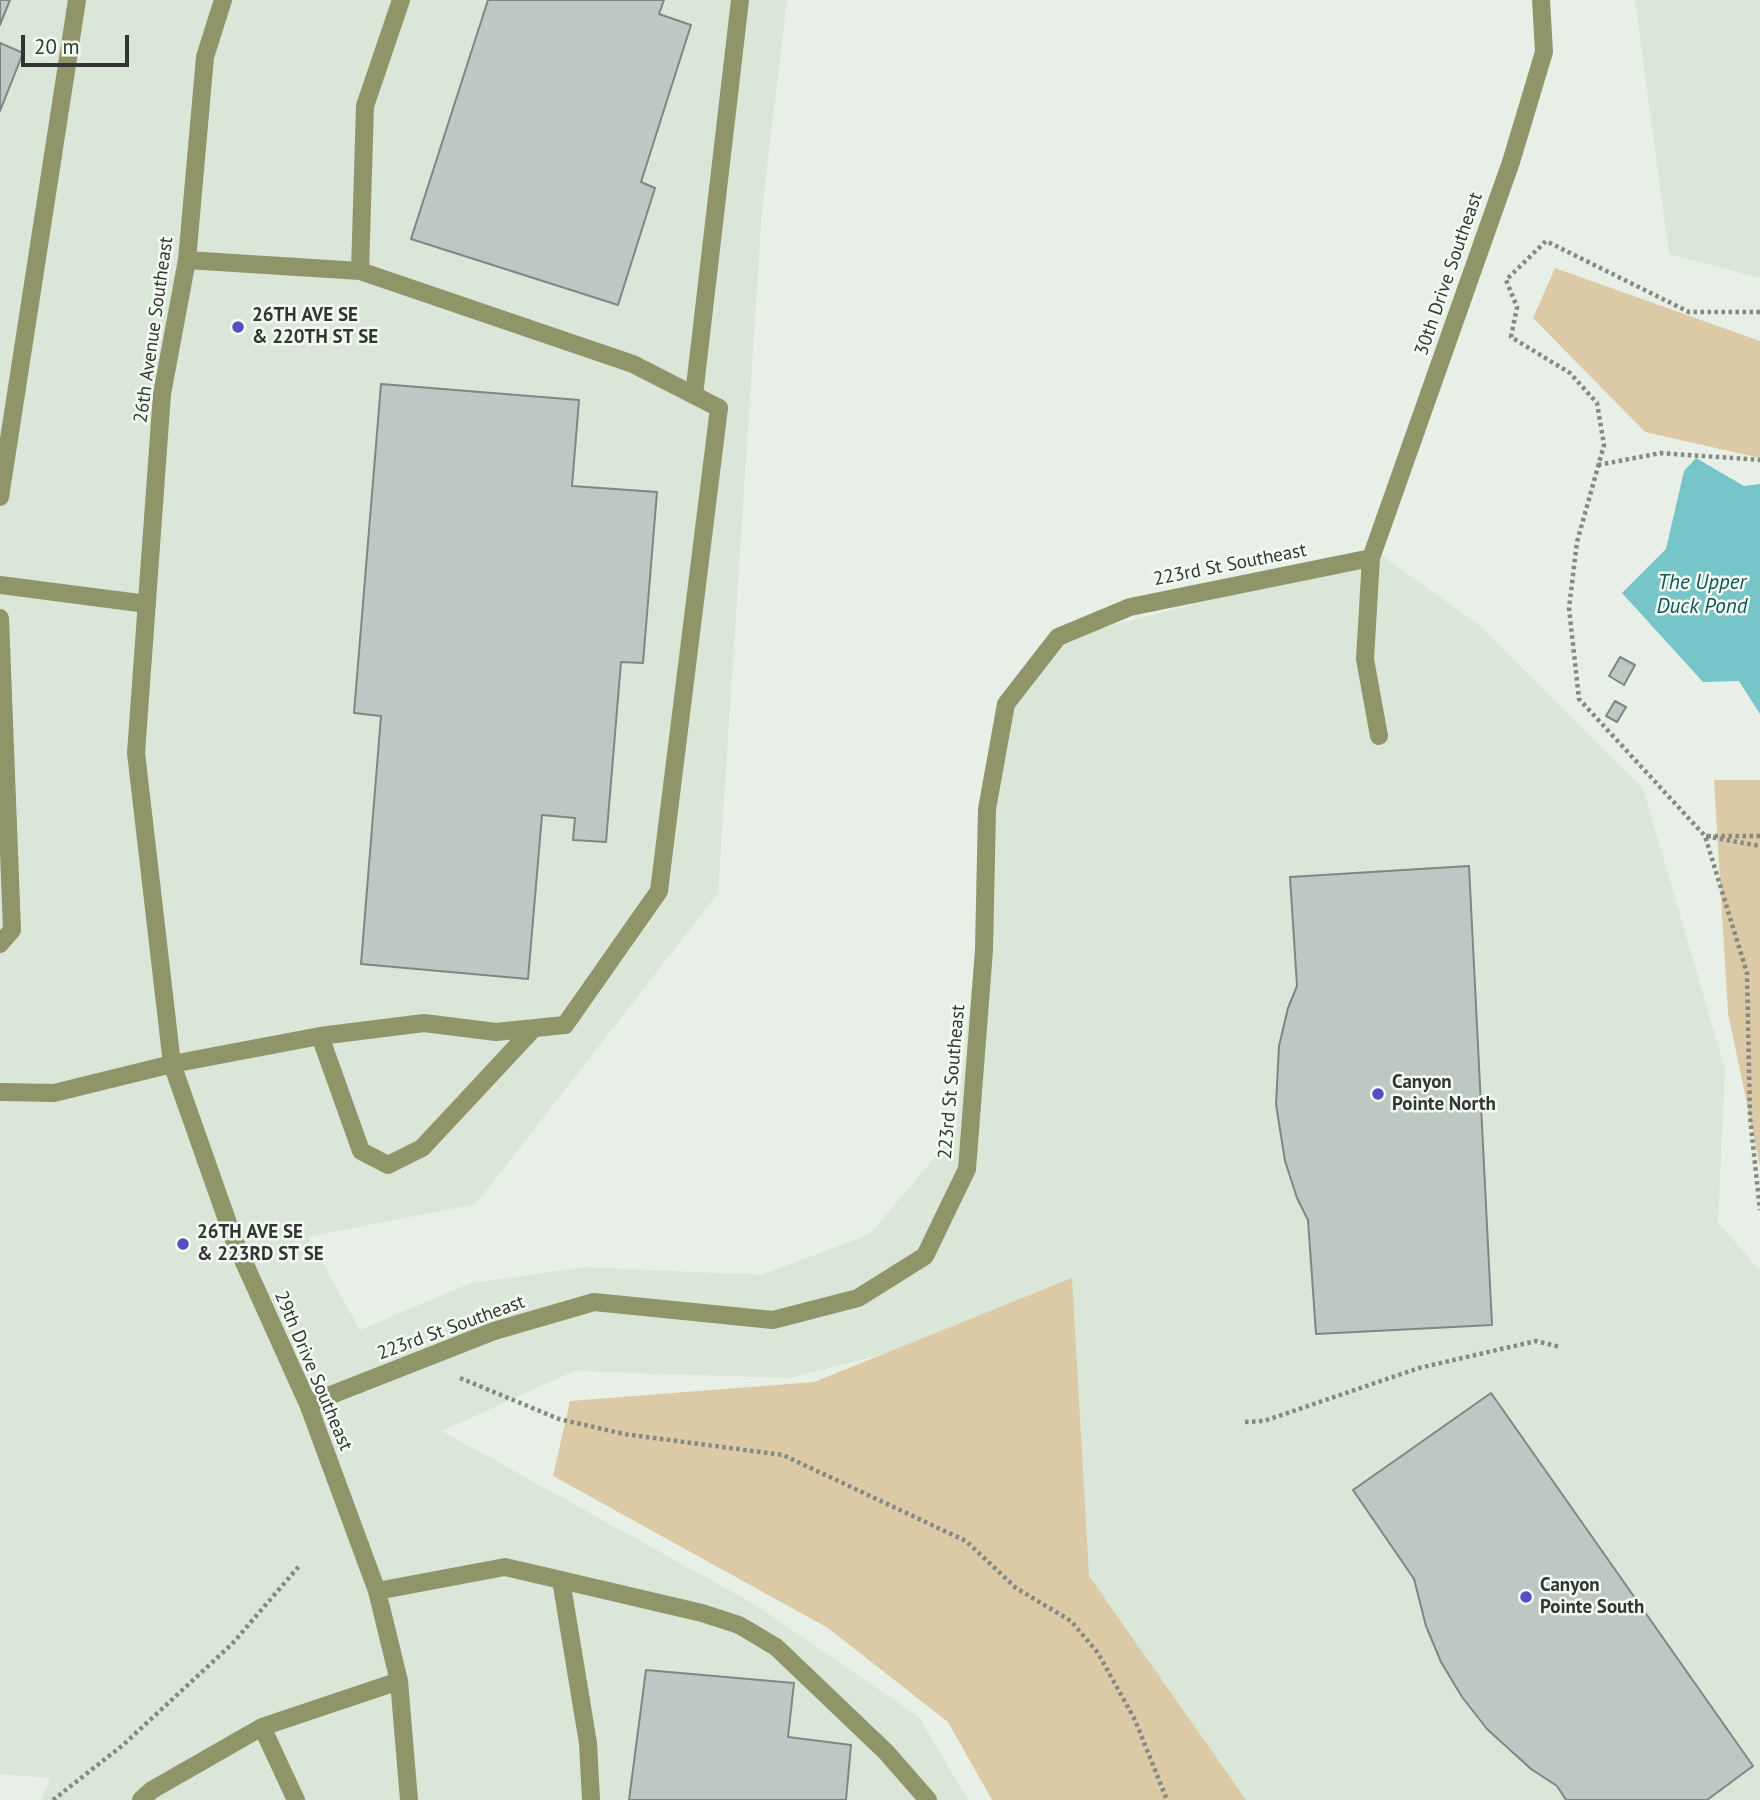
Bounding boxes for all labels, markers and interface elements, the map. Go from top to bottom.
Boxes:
scale bar [24,21,133,65]
text: 20 m [34,33,80,60]
street label: 30th Drive Southeast [1410,189,1488,359]
street label: 26th Avenue Southeast [130,235,178,425]
place label: 26TH AVE SE & 220TH ST SE [252,305,378,349]
marker: 26TH AVE SE & 220TH ST SE [230,319,246,335]
street label: 223rd St Southeast [1152,539,1308,591]
water label: The Upper Duck Pond [1657,570,1747,620]
street label: 223rd St Southeast [934,1004,970,1160]
place label: Canyon Pointe North [1392,1072,1496,1116]
marker: Canyon Pointe North [1370,1086,1386,1102]
place label: 26TH AVE SE & 223RD ST SE [197,1222,324,1266]
marker: 26TH AVE SE & 223RD ST SE [175,1236,191,1252]
street label: 29th Drive Southeast [269,1288,357,1454]
street label: 223rd St Southeast [374,1291,528,1365]
place label: Canyon Pointe South [1540,1575,1644,1619]
marker: Canyon Pointe South [1518,1589,1534,1605]

